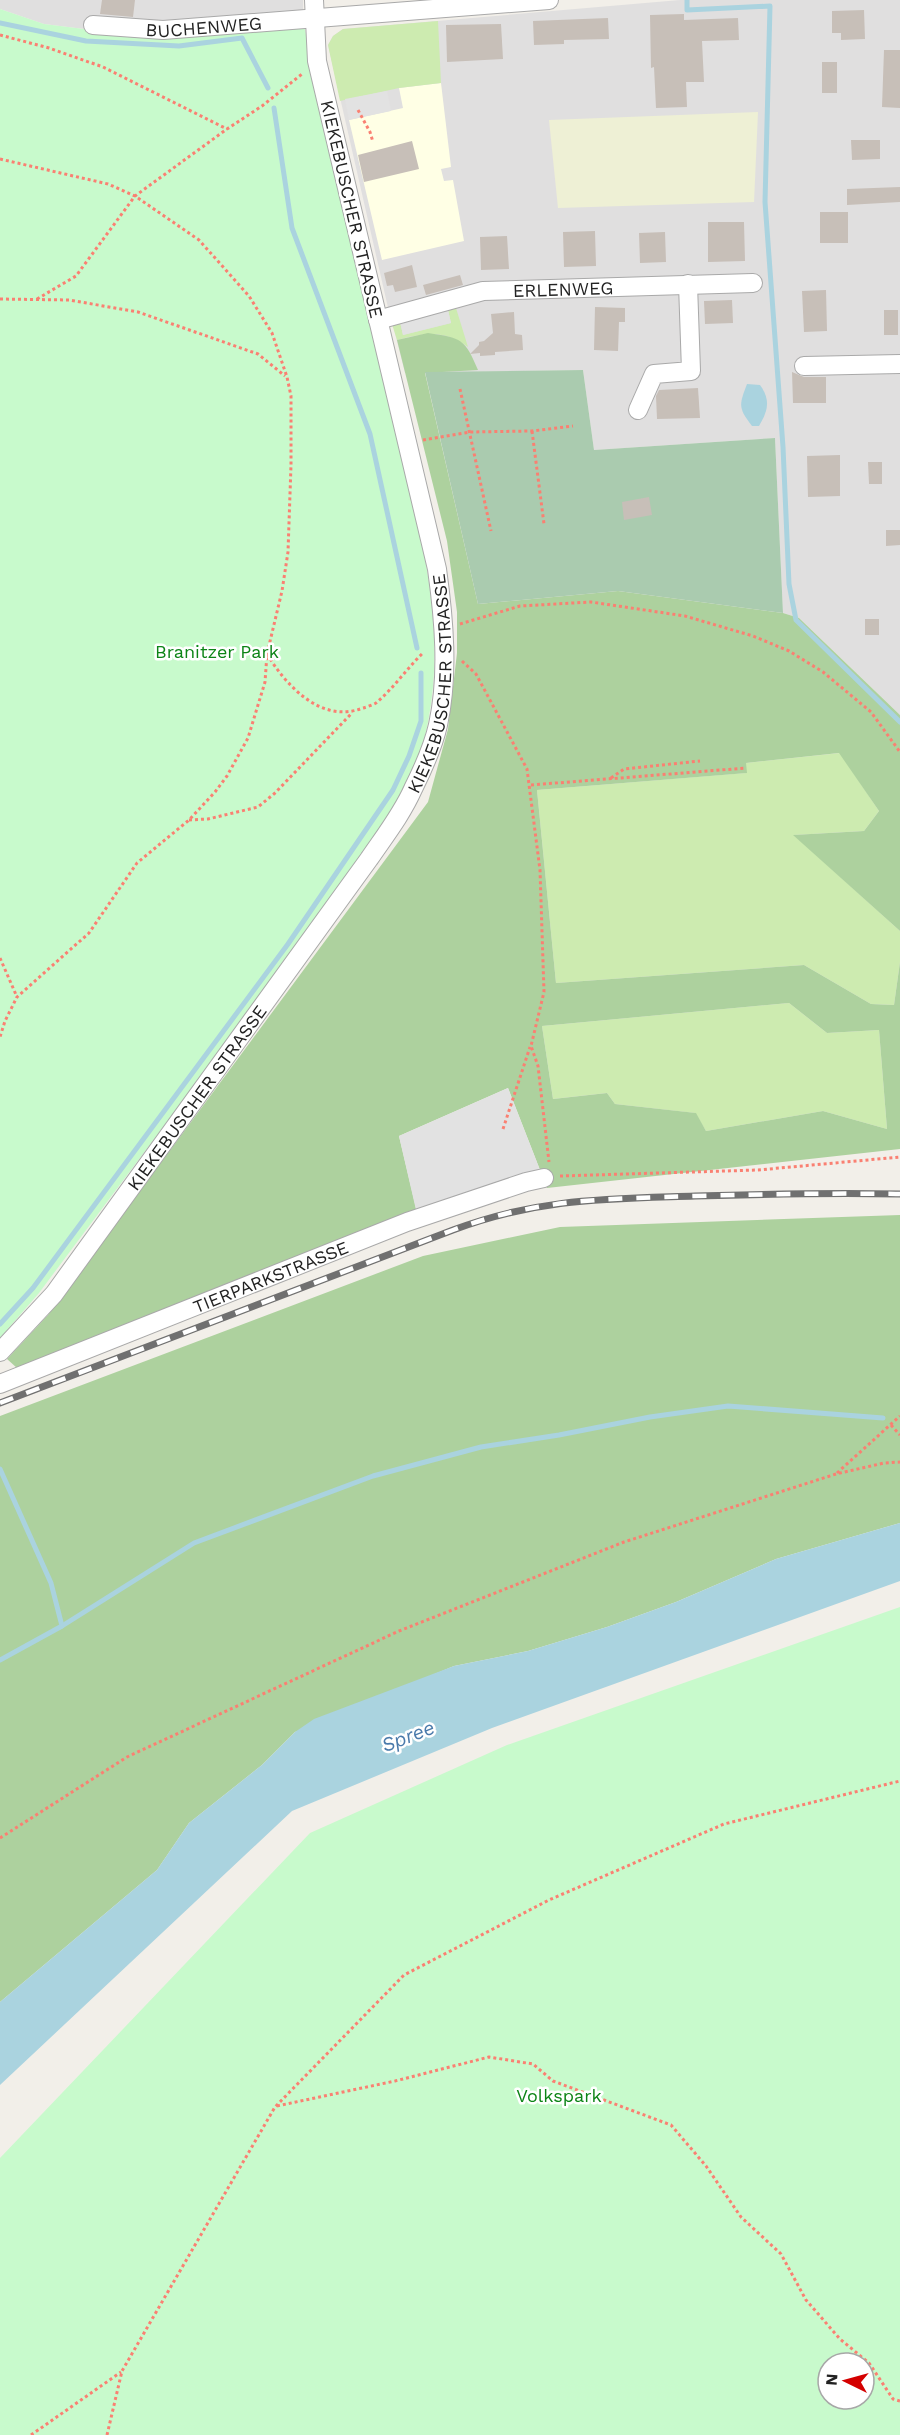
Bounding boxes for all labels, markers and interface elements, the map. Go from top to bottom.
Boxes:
street label: BUCHENWEG [145,12,263,41]
street label: KIEKEBUSCHER STRASSE [317,98,387,320]
street label: ERLENWEG [512,277,614,301]
street label: KIEKEBUSCHER STRASSE [402,573,455,796]
park label: Branitzer Park [155,641,279,662]
street label: KIEKEBUSCHER STRASSE [122,1001,270,1194]
street label: TIERPARKSTRASSE [190,1236,351,1317]
water label: Spree [378,1715,438,1757]
park label: Volkspark [516,2085,602,2106]
north arrow [816,2351,876,2411]
text: N [822,2373,842,2386]

